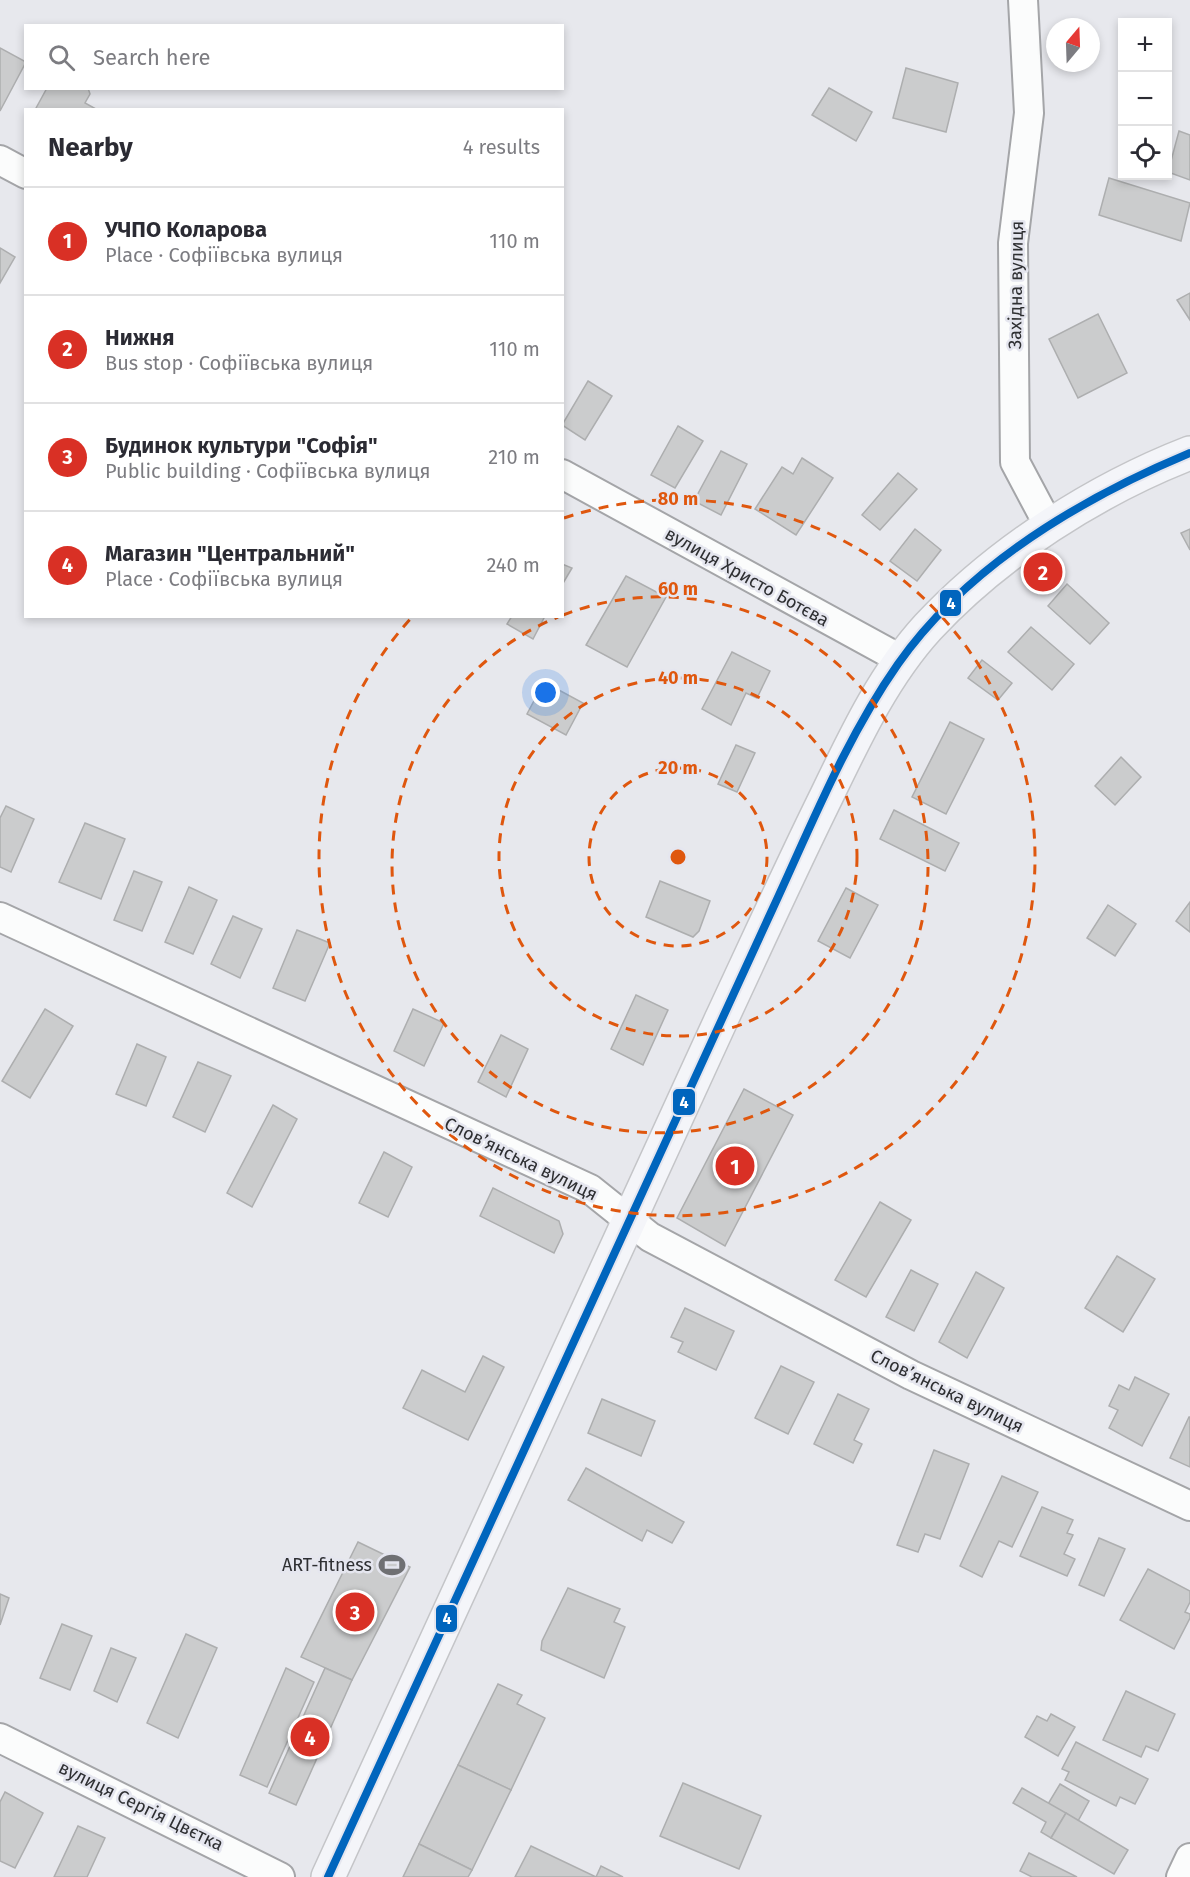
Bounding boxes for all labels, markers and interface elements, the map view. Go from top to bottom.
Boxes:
north arrow [1046,18,1100,72]
map controls [1118,18,1172,180]
button: + [1118,18,1172,72]
search box [24,24,564,90]
icon: search [45,41,78,74]
text: Search here [93,44,211,71]
button: − [1118,72,1172,126]
button: locate [1118,126,1172,180]
text: Nearby [48,132,133,163]
text: 4 results [463,135,540,159]
text: УЧПО Коларова [105,216,267,243]
street label: Західна вулиця [1004,221,1028,349]
text: 1 [63,229,72,253]
text: 110 m [489,229,540,253]
text: Place · Софіївська вулиця [105,243,343,267]
text: Нижня [105,324,174,351]
text: 2 [62,337,73,361]
text: 110 m [489,337,540,361]
text: Bus stop · Софіївська вулиця [105,351,373,375]
text: Будинок культури "Софія" [105,432,378,459]
text: 3 [62,445,73,469]
text: 210 m [488,445,540,469]
text: Public building · Софіївська вулиця [105,459,431,483]
text: 80 m [658,488,698,510]
street label: вулиця Христо Ботєва [661,523,833,631]
text: Магазин "Центральний" [105,540,355,567]
pin: 2 [1024,550,1062,594]
text: 4 [62,553,73,577]
text: 240 m [486,553,540,577]
text: Place · Софіївська вулиця [105,567,343,591]
text: 60 m [658,578,698,600]
line badge: 4 [939,589,962,617]
text: 4 [946,594,956,613]
text: 40 m [658,667,698,689]
your location [531,678,560,707]
text: 20 m [658,757,698,779]
centre of rings [668,847,688,867]
line badge: 4 [672,1088,696,1116]
text: 4 [679,1093,689,1112]
street label: Словʼянська вулиця [441,1112,601,1206]
pin: 1 [716,1144,754,1188]
street label: Словʼянська вулиця [867,1344,1027,1438]
sports icon: ART-fitness [377,1550,407,1580]
place label: ART-fitness [282,1554,372,1576]
pin: 3 [336,1590,374,1634]
line badge: 4 [435,1604,458,1633]
text: 4 [442,1609,452,1628]
pin: 4 [290,1714,330,1760]
street label: вулиця Сергія Цвєтка [55,1757,227,1855]

